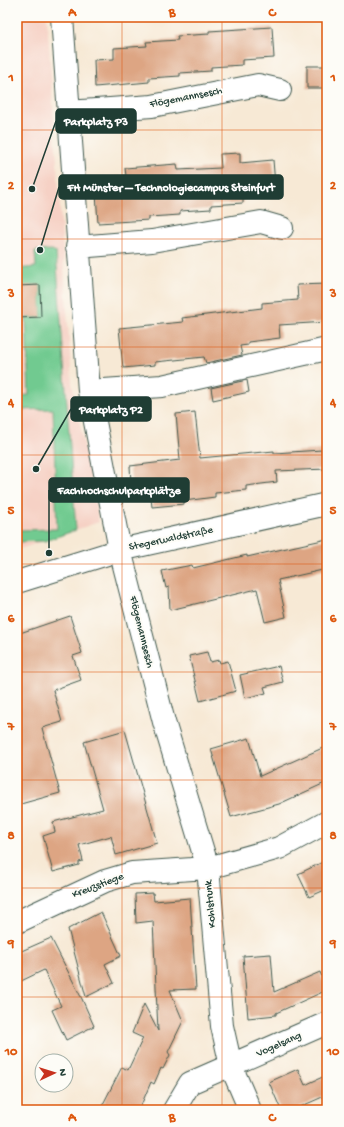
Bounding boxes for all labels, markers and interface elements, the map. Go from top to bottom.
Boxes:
text: A [67,6,77,21]
text: B [168,6,177,21]
text: C [267,6,277,21]
text: 1 [7,71,14,86]
text: 1 [329,71,336,86]
street label: Flögemannsesch [148,85,223,111]
callout: Parkplatz P3 [56,109,136,133]
text: Parkplatz P3 [63,116,128,130]
callout: FH Münster – Technologiecampus Steinfurt [59,175,283,199]
text: 2 [8,179,15,194]
text: 2 [330,179,337,194]
text: FH Münster – Technologiecampus Steinfurt [66,182,276,196]
text: 3 [7,287,15,302]
text: 3 [329,287,337,302]
text: 4 [7,396,15,411]
text: 4 [329,396,337,411]
callout: Parkplatz P2 [71,397,151,421]
text: Parkplatz P2 [78,404,143,418]
callout: Fachhochschulparkplätze [49,478,189,502]
text: Fachhochschulparkplätze [56,485,182,499]
text: 5 [8,504,15,519]
text: 5 [330,504,337,519]
street label: Stegerwaldstraße [128,524,214,554]
street label: Flögemannsesch [126,594,156,669]
text: 6 [8,612,15,627]
text: 6 [330,612,337,627]
text: 7 [7,720,16,735]
text: 7 [329,720,338,735]
text: 8 [7,829,15,844]
text: 8 [329,829,337,844]
street label: Kreuzstiege [71,871,126,901]
street label: Kohlstrunk [203,879,219,928]
text: 9 [7,937,15,952]
text: 9 [329,937,337,952]
street label: Vogelsang [254,1030,303,1061]
text: 10 [4,1045,18,1060]
text: 10 [326,1045,340,1060]
north arrow [34,1053,74,1093]
text: N [56,1068,68,1076]
text: A [67,1111,77,1126]
text: B [168,1111,177,1126]
text: C [267,1111,277,1126]

